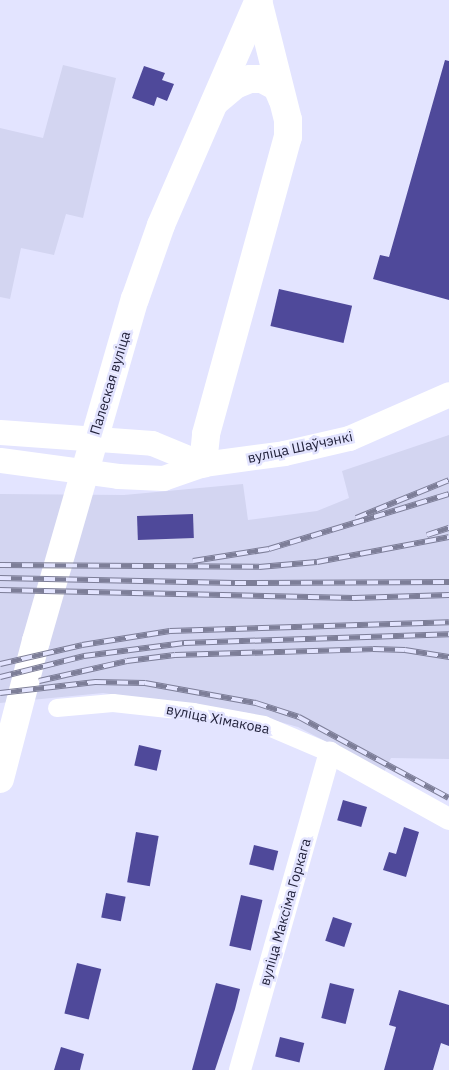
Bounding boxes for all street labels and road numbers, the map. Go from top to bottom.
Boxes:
street label: Палеская вуліца [86,329,134,437]
street label: вуліца Шаўчэнкі [246,428,354,466]
street label: вуліца Хімакова [165,701,271,737]
street label: вуліца Максіма Горкага [256,836,314,988]

